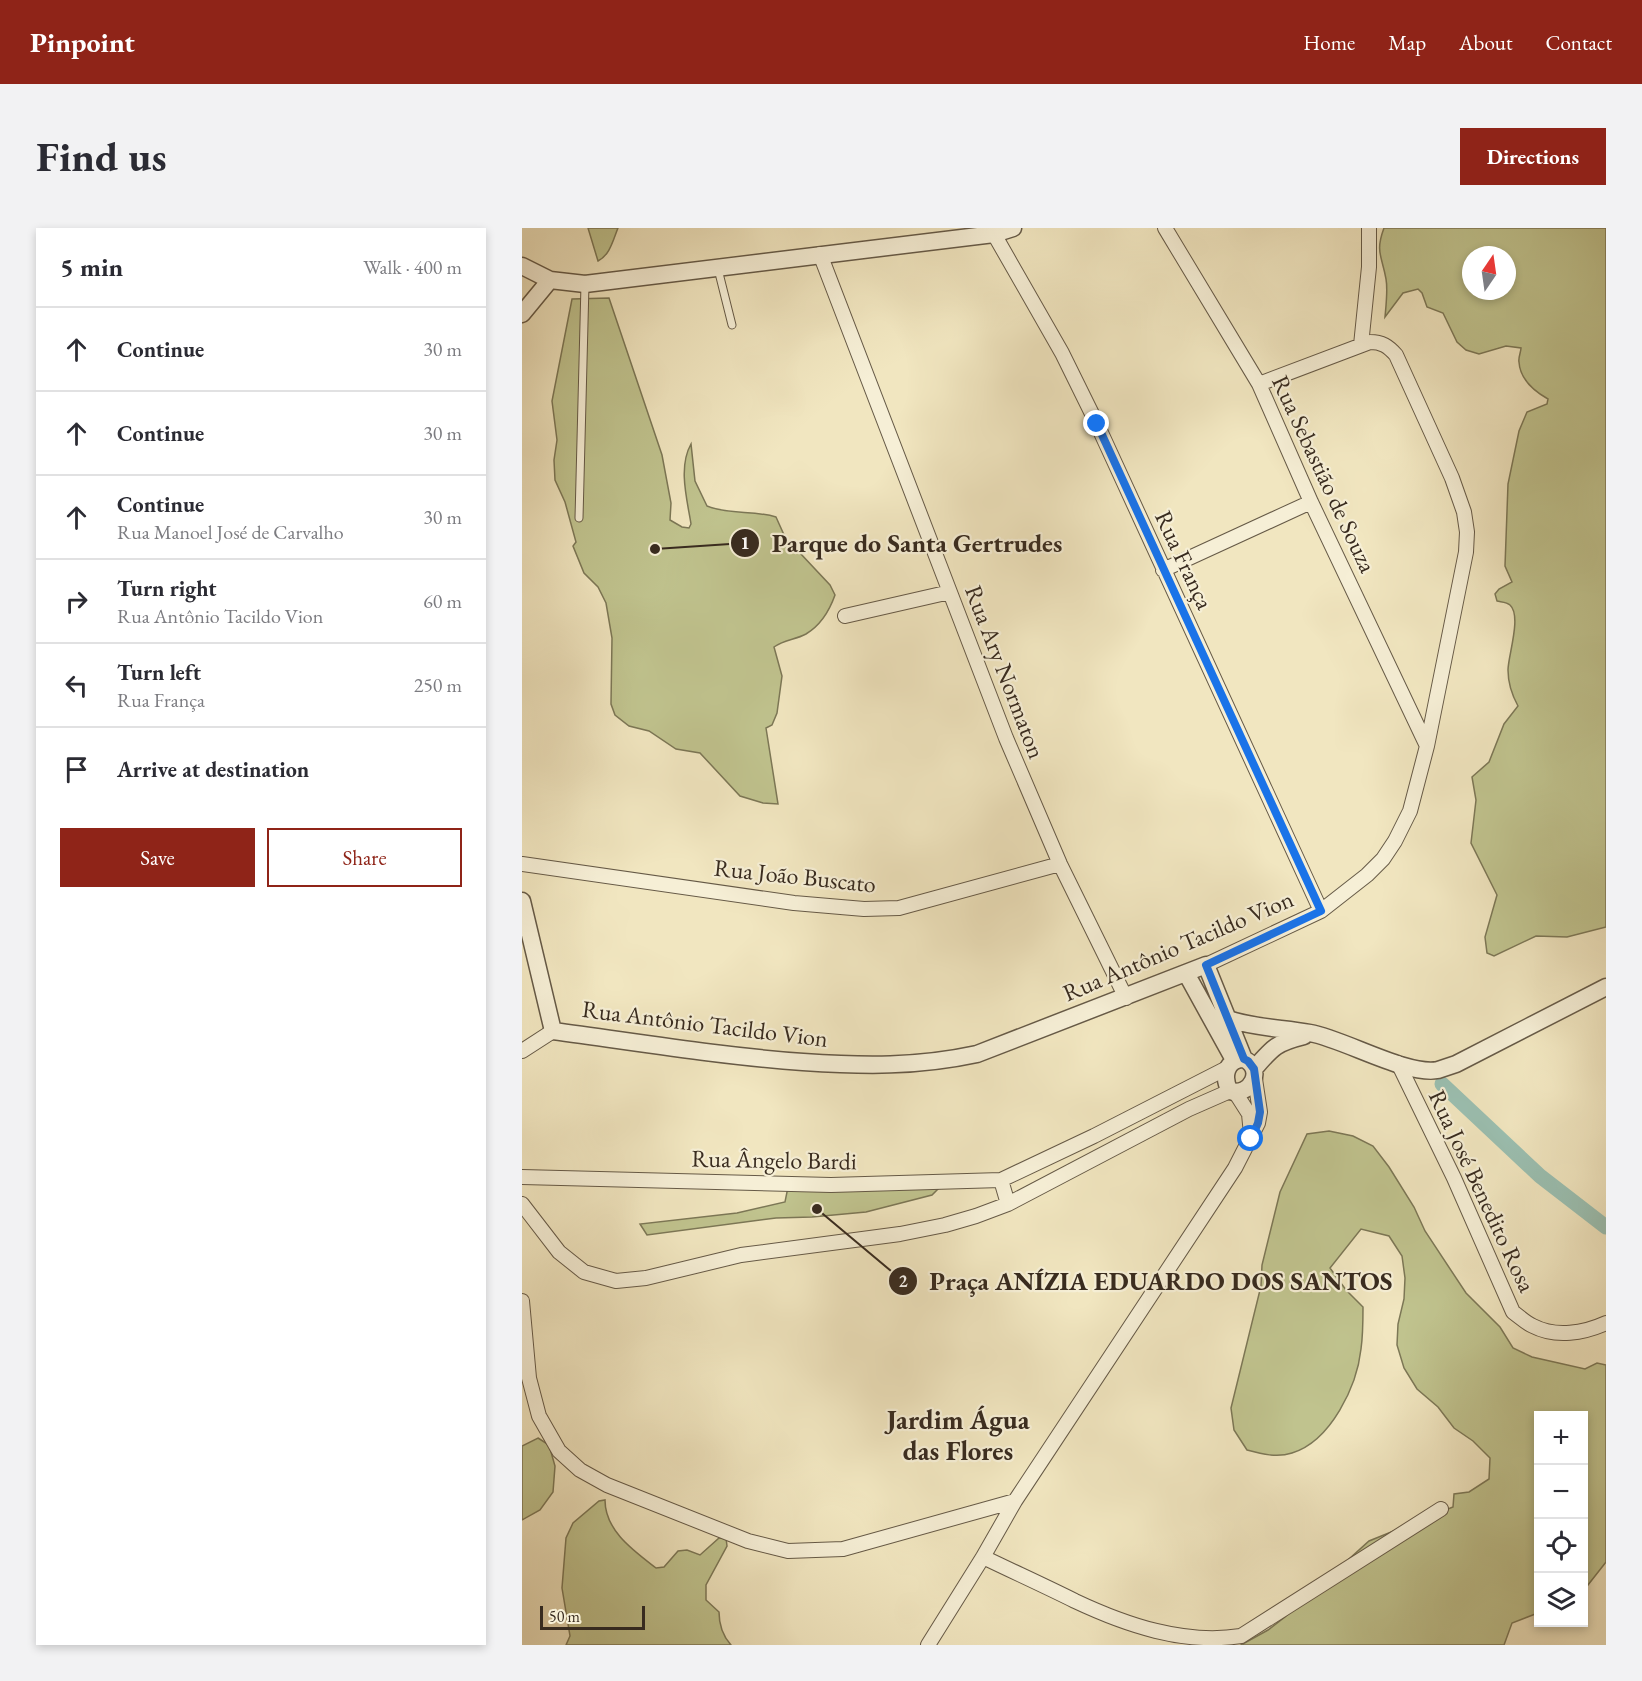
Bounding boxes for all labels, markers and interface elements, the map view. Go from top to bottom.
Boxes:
text: Pinpoint [30,24,135,60]
text: Home [1303,29,1355,56]
text: Map [1388,29,1426,56]
text: About [1459,29,1512,56]
text: Contact [1545,29,1612,56]
button: Directions [1460,128,1606,185]
text: Find us [36,129,167,184]
north arrow [1462,246,1516,300]
text: 5 min [60,250,123,284]
text: Walk · 400 m [363,254,462,280]
icon: ahead [60,333,93,366]
text: Continue [117,335,204,364]
text: 30 m [423,336,462,362]
street label: Rua Sebastião de Souza [1265,370,1384,578]
route end [1083,410,1109,436]
icon: ahead [60,417,93,450]
text: Continue [117,419,204,448]
text: 30 m [423,420,462,446]
text: Continue [117,490,204,519]
icon: ahead [60,501,93,534]
text: 30 m [423,504,462,530]
street label: Rua França [1148,505,1221,615]
text: Rua Manoel José de Carvalho [117,519,344,545]
callout: Parque do Santa Gertrudes [730,521,1074,565]
text: Parque do Santa Gertrudes [772,526,1062,560]
text: 1 [740,531,750,554]
text: Turn right [117,574,216,603]
street label: Rua Ary Normaton [958,581,1053,763]
icon: right [60,585,93,618]
text: 60 m [423,588,462,614]
text: Rua Antônio Tacildo Vion [117,603,323,629]
text: Turn left [117,658,201,687]
icon: left [60,669,93,702]
text: 250 m [414,672,462,698]
text: Rua França [117,687,205,713]
icon: arrive [60,753,93,786]
text: Arrive at destination [117,755,309,784]
button: Save [60,828,255,887]
button: Share [267,828,462,887]
street label: Rua João Buscato [712,852,878,899]
street label: Rua Antônio Tacildo Vion [1058,883,1298,1008]
street label: Rua Antônio Tacildo Vion [580,993,830,1054]
street label: Rua José Benedito Rosa [1422,1085,1543,1297]
route start [1237,1125,1263,1151]
street label: Rua Ângelo Bardi [691,1143,857,1176]
callout: Praça ANÍZIA EDUARDO DOS SANTOS [888,1259,1405,1303]
text: Praça ANÍZIA EDUARDO DOS SANTOS [929,1264,1393,1298]
text: 2 [898,1269,908,1292]
district label: Jardim Água das Flores [884,1402,1030,1468]
map controls [1534,1411,1588,1627]
button: + [1534,1411,1588,1465]
button: − [1534,1465,1588,1519]
button: locate [1534,1519,1588,1573]
button: layers [1534,1573,1588,1627]
scale bar [540,1603,645,1630]
text: 50 m [549,1606,580,1627]

